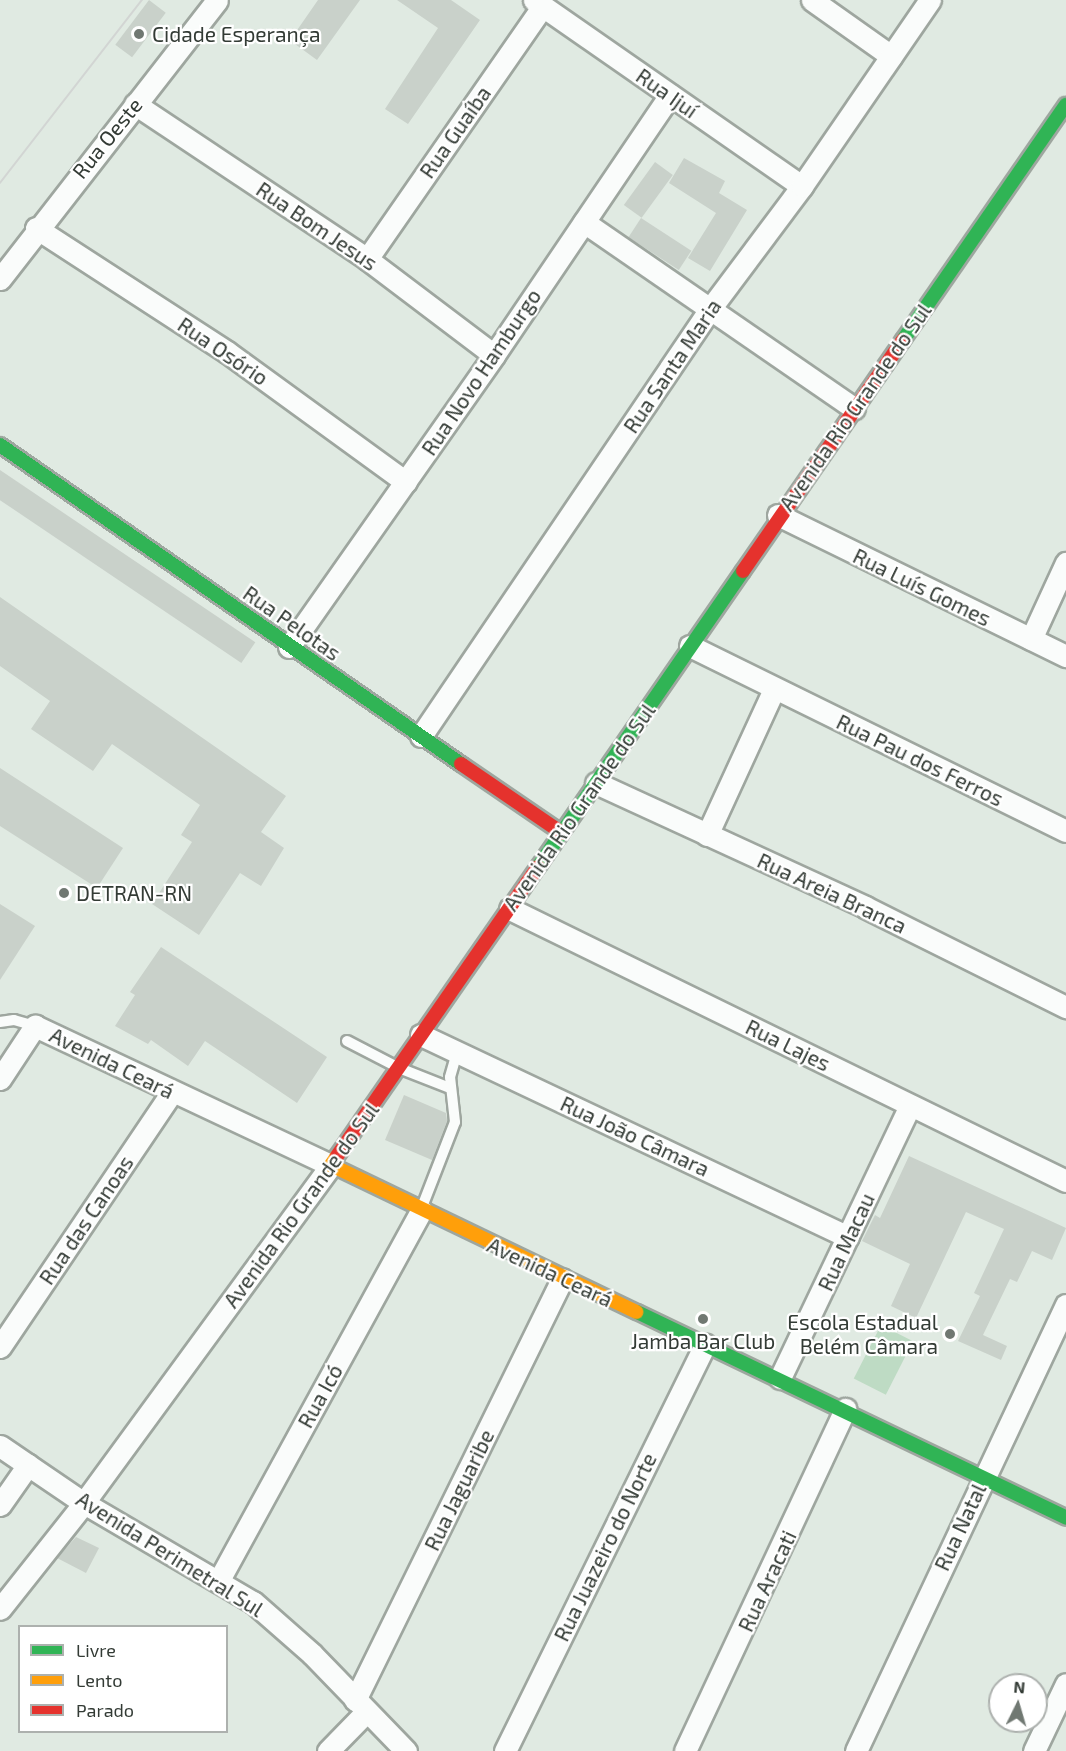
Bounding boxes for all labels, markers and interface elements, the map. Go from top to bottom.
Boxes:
place label: Cidade Esperança [152,21,321,47]
marker: Cidade Esperança [130,25,148,43]
street label: Rua Ijuí [631,63,703,123]
street label: Rua Guaíba [414,81,496,183]
street label: Rua Oeste [67,93,147,183]
street label: Rua Bom Jesus [252,176,382,276]
street label: Rua Novo Hamburgo [416,284,546,460]
street label: Rua Santa Maria [618,294,726,438]
street label: Avenida Rio Grande do Sul [774,298,936,516]
street label: Rua Osório [173,312,273,390]
street label: Rua Luís Gomes [849,543,995,631]
street label: Rua Pelotas [238,580,346,666]
street label: Avenida Rio Grande do Sul [498,698,660,916]
street label: Rua Pau dos Ferros [833,709,1007,811]
street label: Rua Areia Branca [753,847,911,939]
place label: DETRAN-RN [76,880,192,906]
marker: DETRAN-RN [57,886,71,900]
street label: Rua Lajes [742,1014,834,1076]
street label: Avenida Ceará [46,1022,178,1104]
street label: Rua João Câmara [556,1090,714,1182]
street label: Avenida Rio Grande do Sul [218,1098,384,1312]
street label: Rua das Canoas [34,1151,138,1289]
street label: Rua Macau [812,1189,880,1295]
street label: Avenida Ceará [483,1232,617,1312]
place label: Escola Estadual Belém Câmara [787,1309,938,1359]
marker: Jamba Bar Club [696,1312,710,1326]
marker: Escola Estadual Belém Câmara [943,1327,957,1341]
place label: Jamba Bar Club [630,1328,776,1354]
street label: Rua Icó [292,1360,348,1432]
street label: Rua Jaguaribe [419,1425,499,1555]
street label: Rua Juazeiro do Norte [548,1449,662,1645]
street label: Rua Natal [929,1479,991,1575]
street label: Avenida Perimetral Sul [72,1486,268,1622]
street label: Rua Aracati [733,1526,801,1636]
legend [18,1625,228,1733]
text: Livre [76,1639,116,1661]
text: Lento [76,1669,122,1691]
north arrow [988,1673,1048,1733]
text: N [1013,1677,1026,1697]
text: Parado [76,1699,134,1721]

